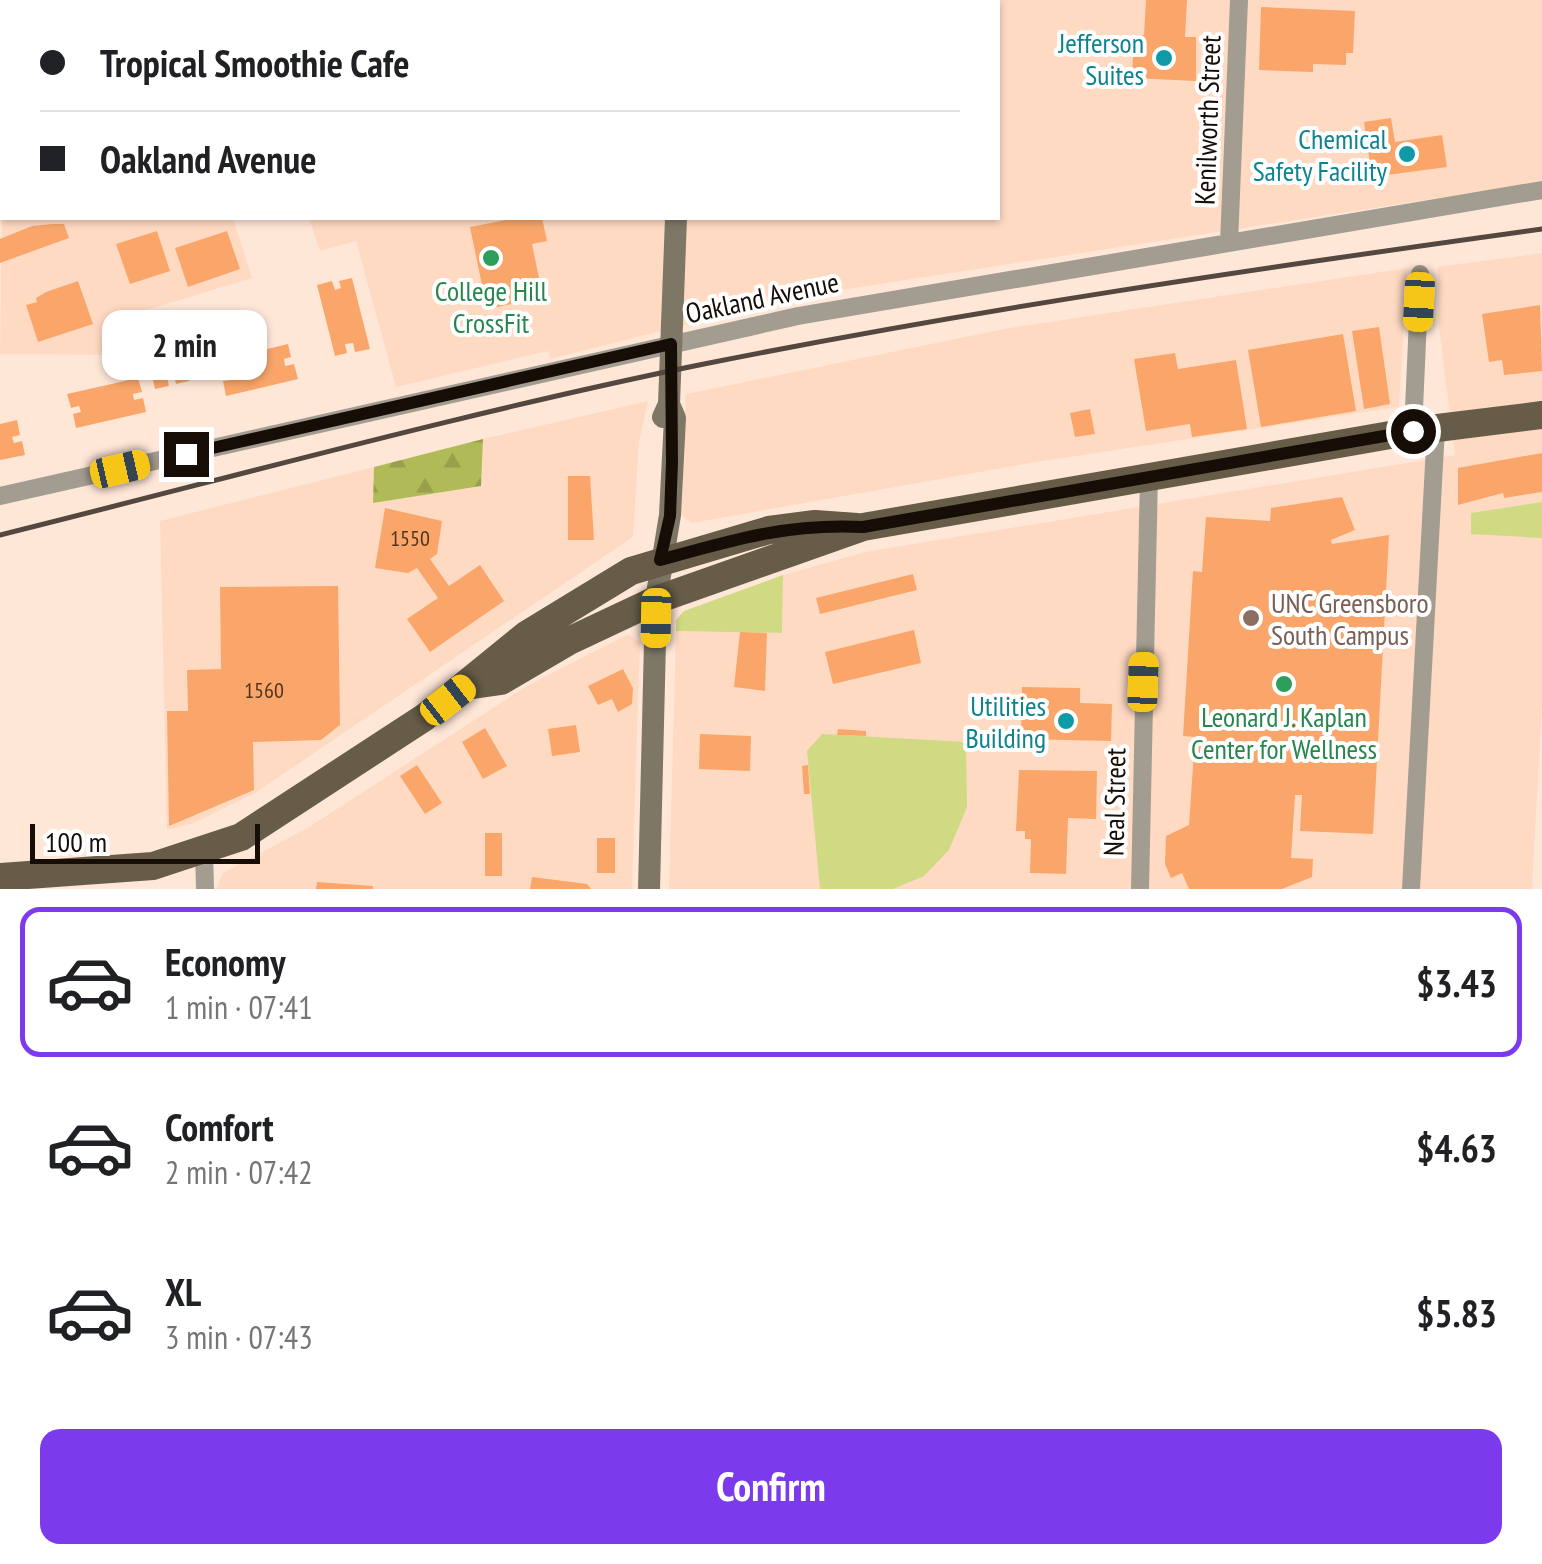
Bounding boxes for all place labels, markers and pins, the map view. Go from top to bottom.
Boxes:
place label: Jefferson Suites [1057,24,1144,93]
marker: Jefferson Suites [1153,47,1175,69]
place label: Chemical Safety Facility [1253,120,1387,189]
marker: Chemical Safety Facility [1396,143,1418,165]
marker: College Hill CrossFit [480,247,502,269]
place label: College Hill CrossFit [435,272,548,341]
place label: UNC Greensboro South Campus [1271,584,1429,653]
marker: UNC Greensboro South Campus [1240,607,1262,629]
marker: Leonard J. Kaplan Center for Wellness [1273,673,1295,695]
place label: Utilities Building [965,687,1046,756]
place label: Leonard J. Kaplan Center for Wellness [1191,698,1377,767]
marker: Utilities Building [1055,710,1077,732]

